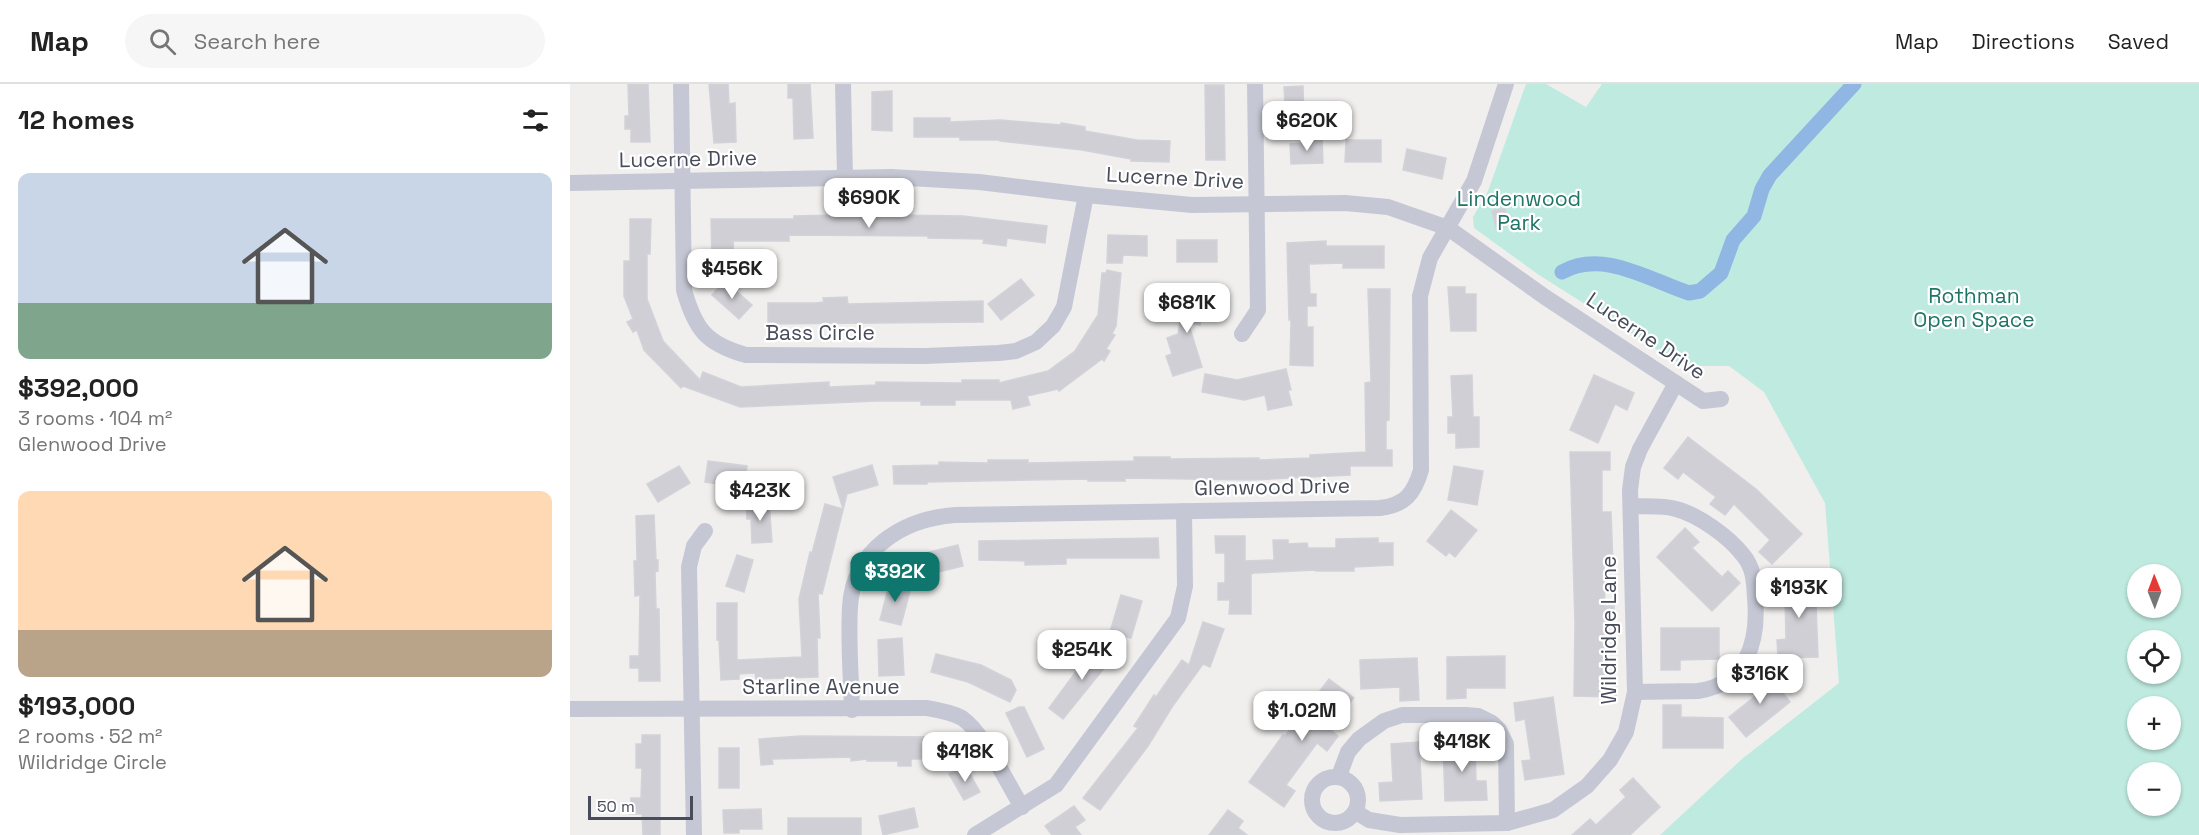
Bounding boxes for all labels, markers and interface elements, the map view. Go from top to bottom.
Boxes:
search box [125,14,545,68]
text: Map [30,23,89,59]
icon: search [146,25,179,58]
text: Search here [194,27,321,55]
text: Map [1895,28,1939,55]
text: Directions [1972,28,2075,55]
text: Saved [2108,28,2169,55]
pin: $620K [1265,101,1349,152]
text: 12 homes [18,103,135,137]
icon: filters [519,104,552,137]
text: $620K [1276,107,1338,133]
street label: Lucerne Drive [619,144,757,173]
street label: Lucerne Drive [1105,160,1245,195]
pin: $690K [827,178,911,229]
text: $690K [838,184,900,210]
park label: Lindenwood Park [1457,185,1581,236]
icon: home [231,212,339,320]
pin: $456K [690,249,774,300]
text: $456K [701,255,763,281]
park label: Rothman Open Space [1913,282,2035,333]
pin: $681K [1145,283,1229,334]
street label: Lucerne Drive [1581,286,1711,385]
text: $681K [1158,289,1216,315]
street label: Bass Circle [765,319,875,346]
text: $392,000 [18,371,139,405]
text: 3 rooms · 104 m² [18,405,172,431]
text: Glenwood Drive [18,431,167,457]
pin: $423K [718,471,802,522]
street label: Glenwood Drive [1194,472,1350,501]
text: $423K [729,477,791,503]
icon: home [231,530,339,638]
pin: $392K [853,552,937,603]
street label: Wildridge Lane [1595,556,1622,704]
text: $392K [864,558,926,584]
north arrow [2127,564,2181,618]
map controls [2127,564,2181,816]
pin: $193K [1757,568,1841,619]
text: $193K [1770,574,1828,600]
pin: $254K [1040,630,1124,681]
button: locate [2127,630,2181,684]
text: $254K [1051,636,1113,662]
pin: $316K [1718,654,1802,705]
text: $316K [1731,660,1789,686]
street label: Starline Avenue [742,673,900,700]
text: $193,000 [18,689,135,723]
pin: $1.02M [1253,691,1351,742]
button: + [2127,696,2181,750]
text: $1.02M [1267,697,1337,723]
pin: $418K [1420,722,1504,773]
text: 2 rooms · 52 m² [18,723,162,749]
text: $418K [1433,728,1491,754]
pin: $418K [923,732,1007,783]
text: $418K [936,738,994,764]
text: Wildridge Circle [18,749,167,775]
button: − [2127,762,2181,816]
scale bar [588,793,693,820]
text: 50 m [597,796,635,817]

